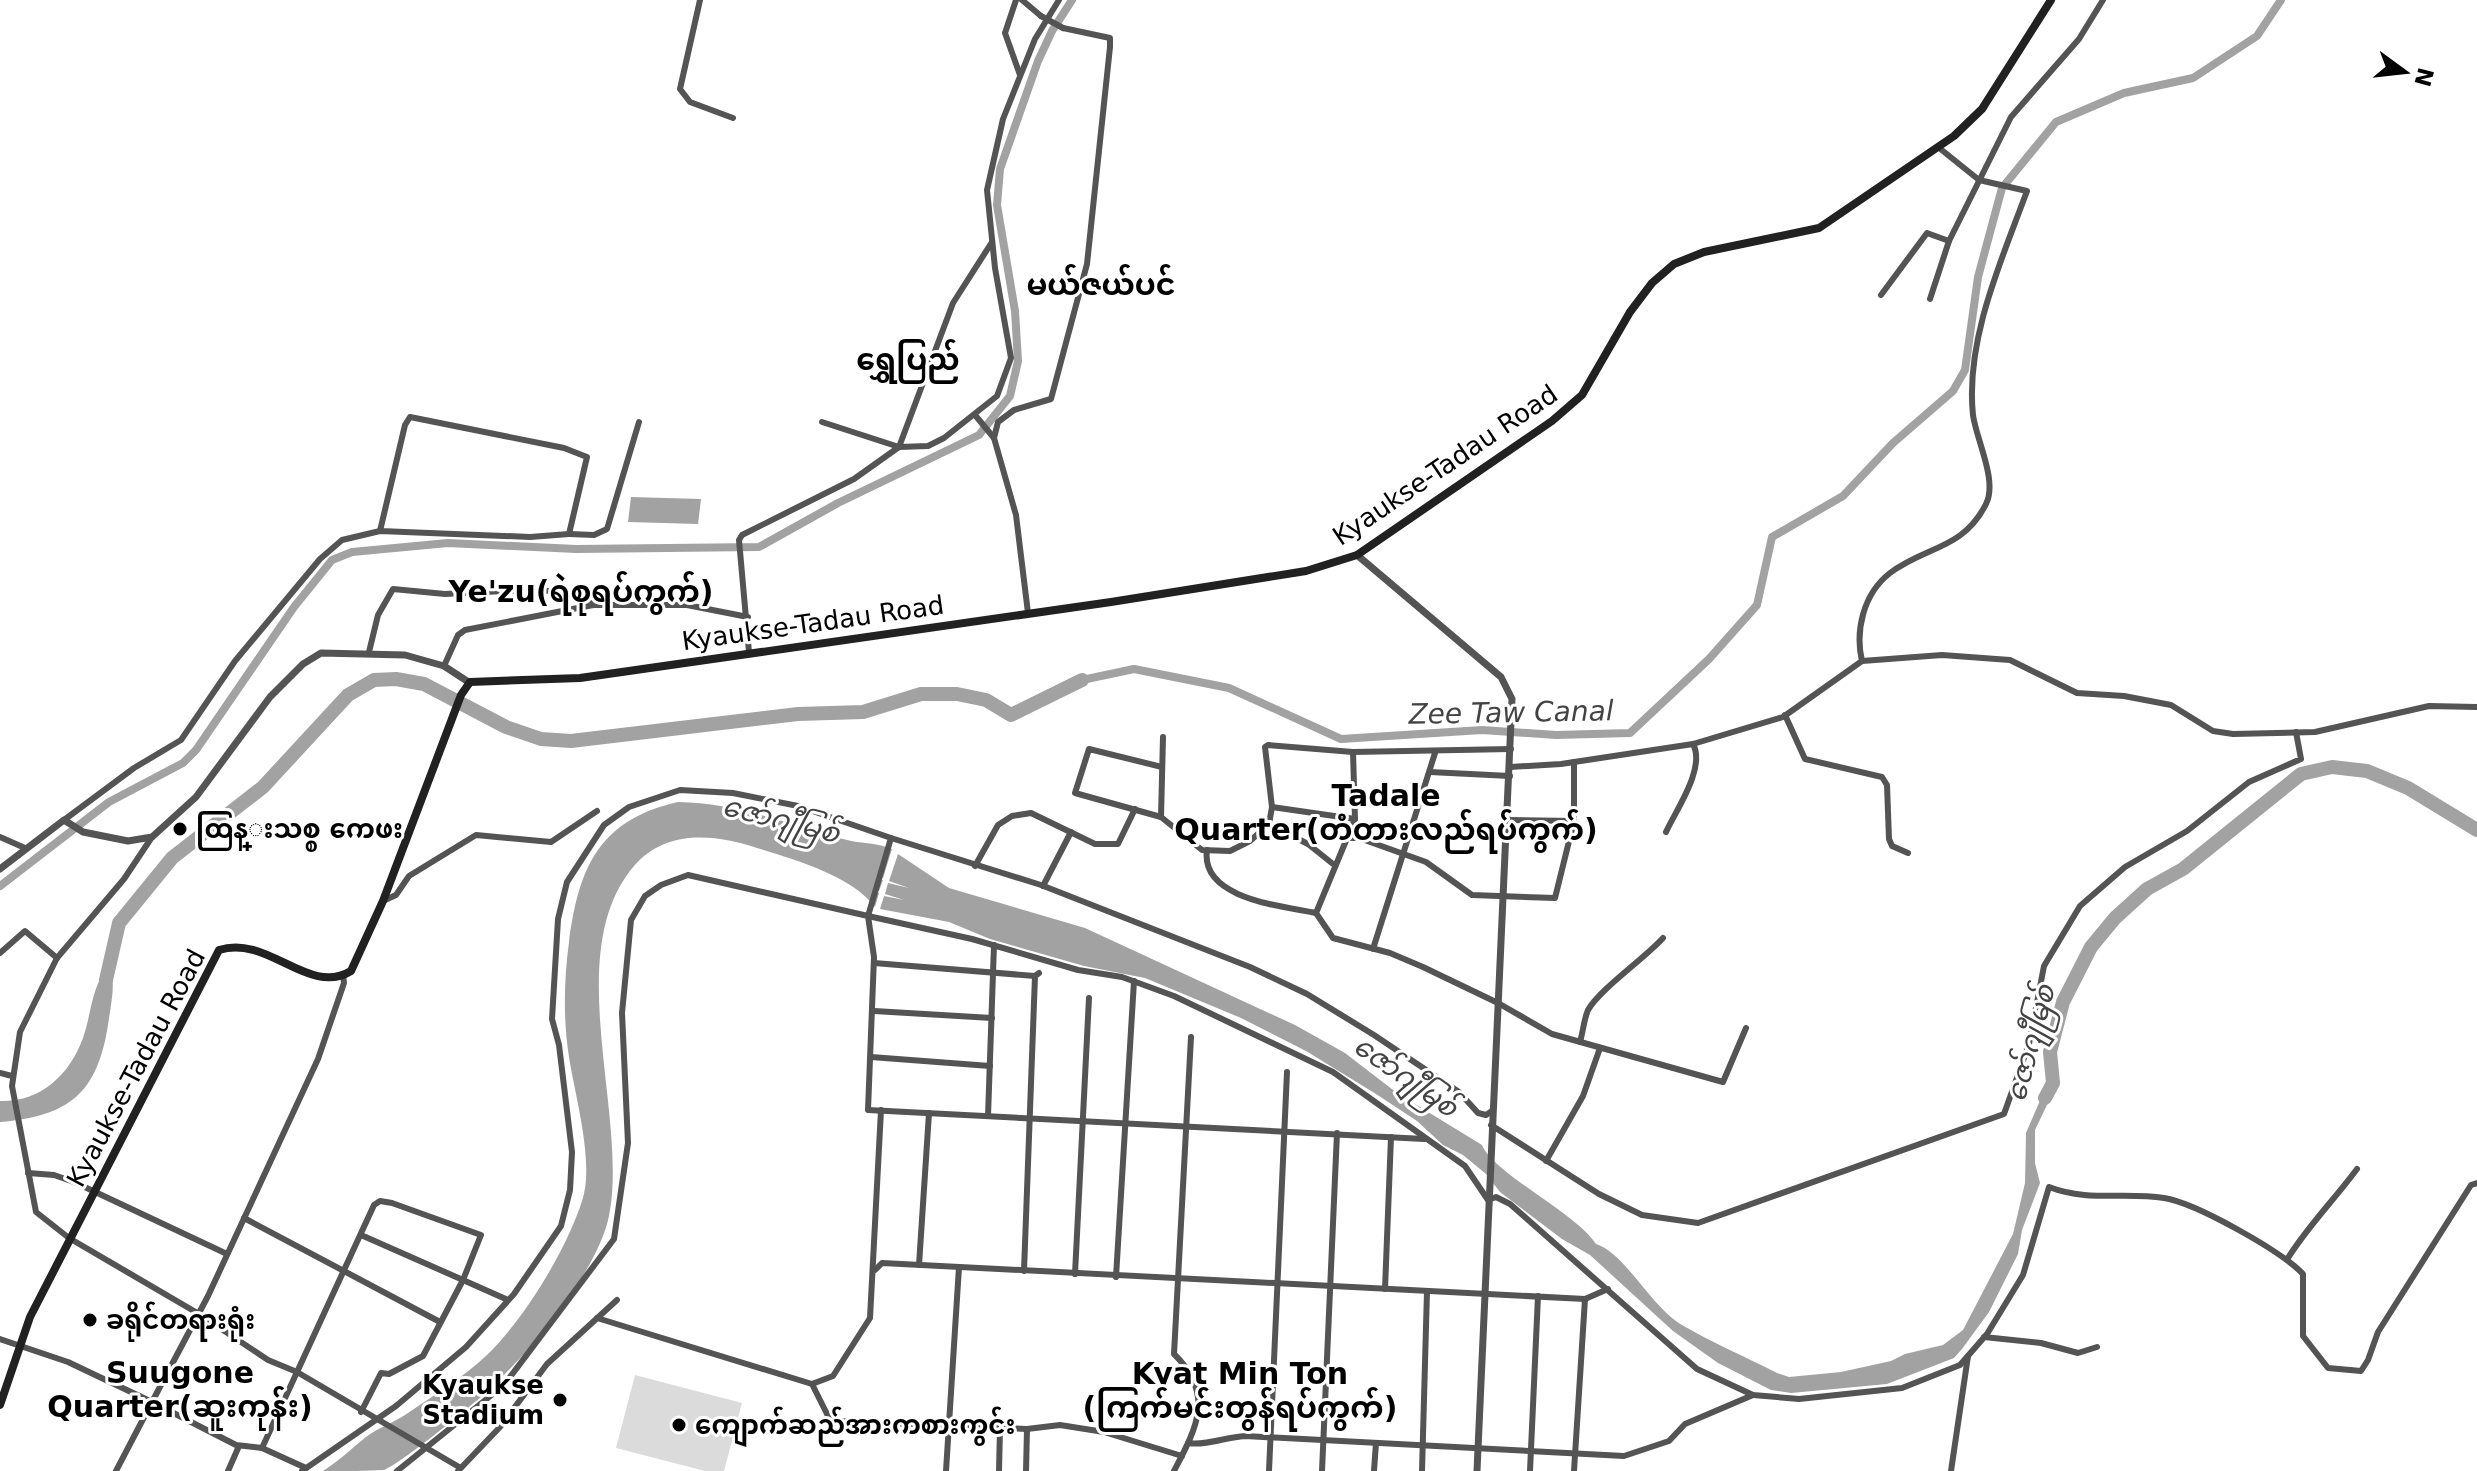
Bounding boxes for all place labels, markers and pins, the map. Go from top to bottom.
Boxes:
place label: ထြန္းသစ္စ ကေဖး [196,811,403,852]
marker: ထြန္းသစ္စ ကေဖး [171,820,189,838]
place label: ခရိုင်တရားရုံး [106,1301,255,1342]
marker: ခရိုင်တရားရုံး [81,1311,99,1329]
place label: Kyaukse Stadium [422,1370,544,1430]
marker: Kyaukse Stadium [551,1391,569,1409]
place label: ကျောက်ဆည်အားကစားကွင်း [695,1406,1016,1447]
marker: ကျောက်ဆည်အားကစားကွင်း [670,1416,688,1434]

